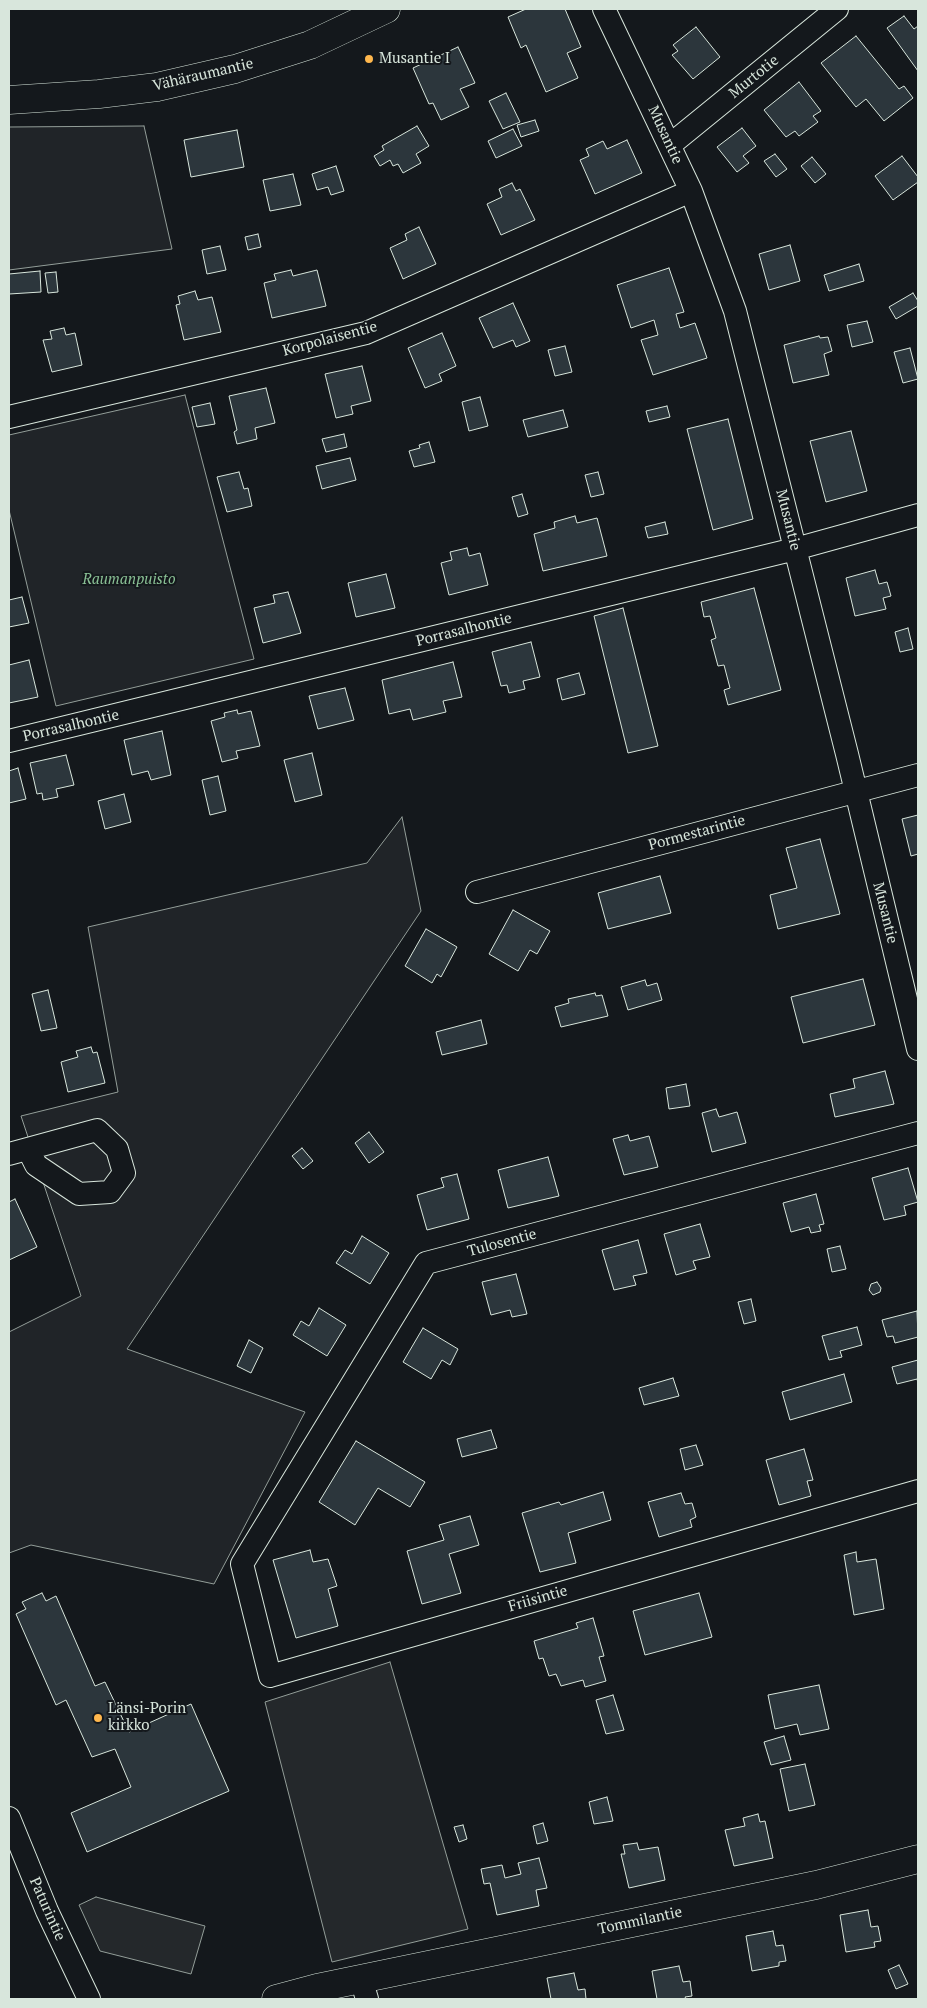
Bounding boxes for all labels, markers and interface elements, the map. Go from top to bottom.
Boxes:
place label: Musantie I [379,50,450,68]
street label: Murtotie [726,52,782,102]
marker: Musantie I [363,53,375,65]
street label: Vähäraumantie [151,55,255,95]
street label: Musantie [644,103,686,167]
street label: Korpolaisentie [281,318,379,360]
street label: Musantie [772,488,804,552]
park label: Raumanpuisto [82,571,176,589]
street label: Porrasalhontie [414,609,514,651]
street label: Porrasalhontie [21,706,121,746]
street label: Pormestarintie [647,811,747,855]
street label: Musantie [869,881,901,945]
street label: Tulosentie [465,1225,539,1261]
street label: Friisintie [506,1582,570,1616]
place label: Länsi-Porin kirkko [108,1700,186,1735]
marker: Länsi-Porin kirkko [92,1712,104,1724]
street label: Paturintie [25,1875,69,1943]
street label: Tommilantie [596,1903,684,1939]

